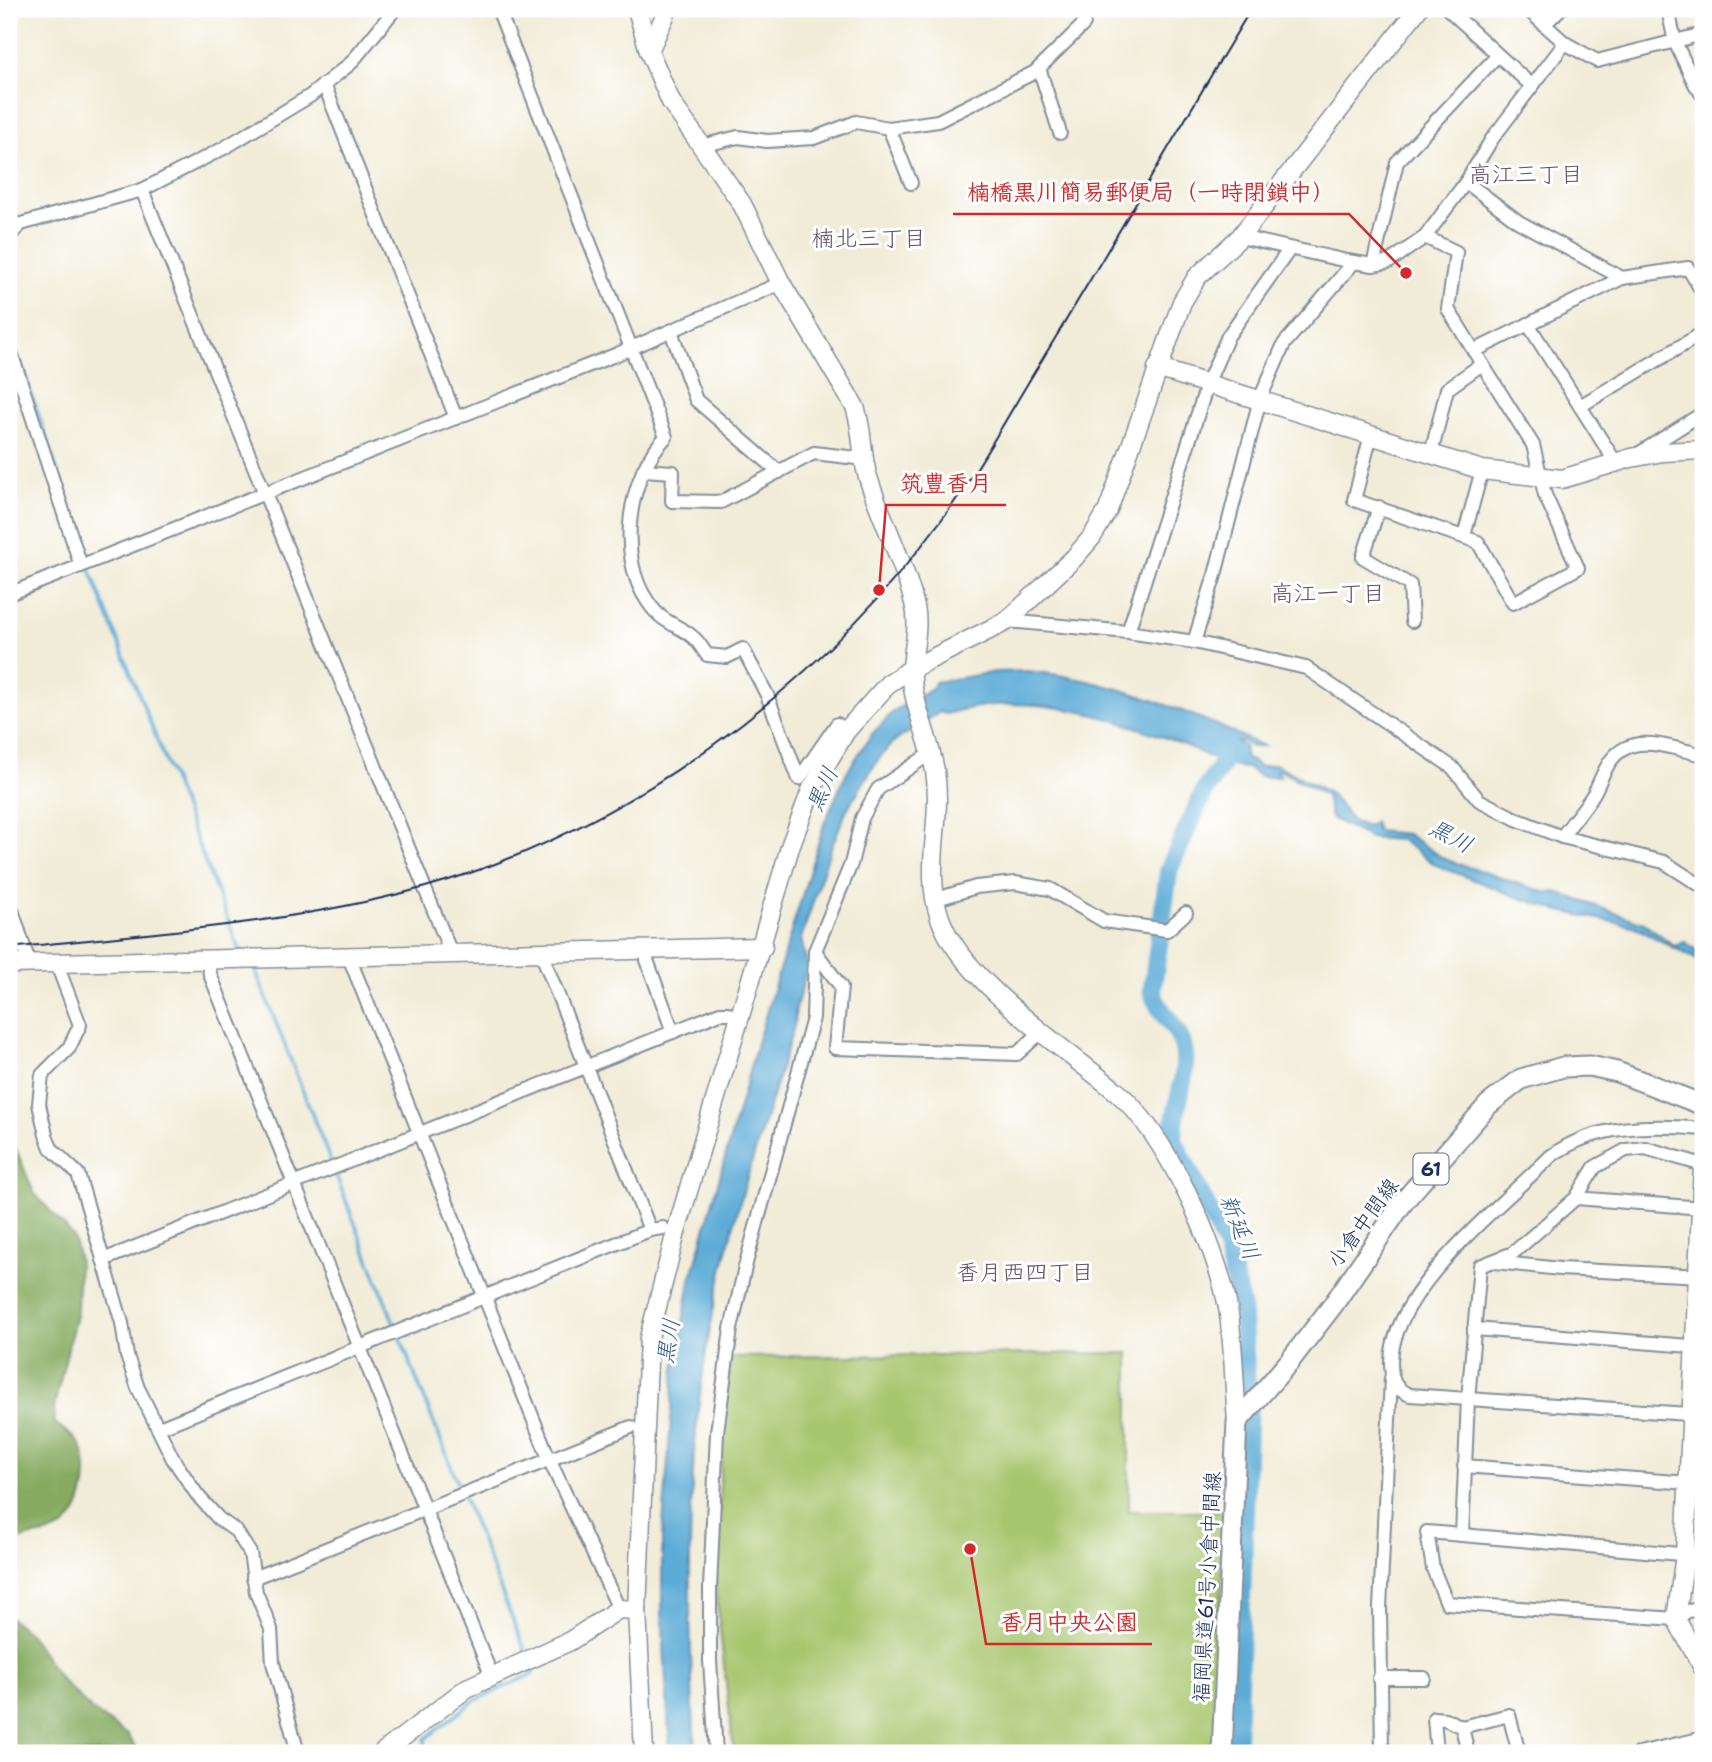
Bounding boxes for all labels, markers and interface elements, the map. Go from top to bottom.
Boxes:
district label: 高江三丁目 [1469,159,1584,189]
callout: 楠橋黒川簡易郵便局（一時閉鎖中） [953,170,1349,214]
text: 楠橋黒川簡易郵便局（一時閉鎖中） [967,177,1335,207]
district label: 楠北三丁目 [812,223,927,253]
callout: 筑豊香月 [886,461,1006,505]
text: 筑豊香月 [900,468,992,498]
district label: 高江一丁目 [1271,578,1386,608]
water label: 黒川 [799,762,845,816]
water label: 黒川 [1424,812,1478,860]
road number: 61 [1414,1154,1448,1184]
street label: 小倉中間線 [1321,1172,1405,1274]
water label: 新延川 [1213,1189,1267,1265]
district label: 香月西四丁目 [956,1257,1094,1287]
water label: 黒川 [650,1316,686,1366]
street label: 福岡県道61号小倉中間線 [1187,1470,1227,1704]
callout: 香月中央公園 [986,1600,1152,1644]
text: 香月中央公園 [1000,1607,1138,1637]

